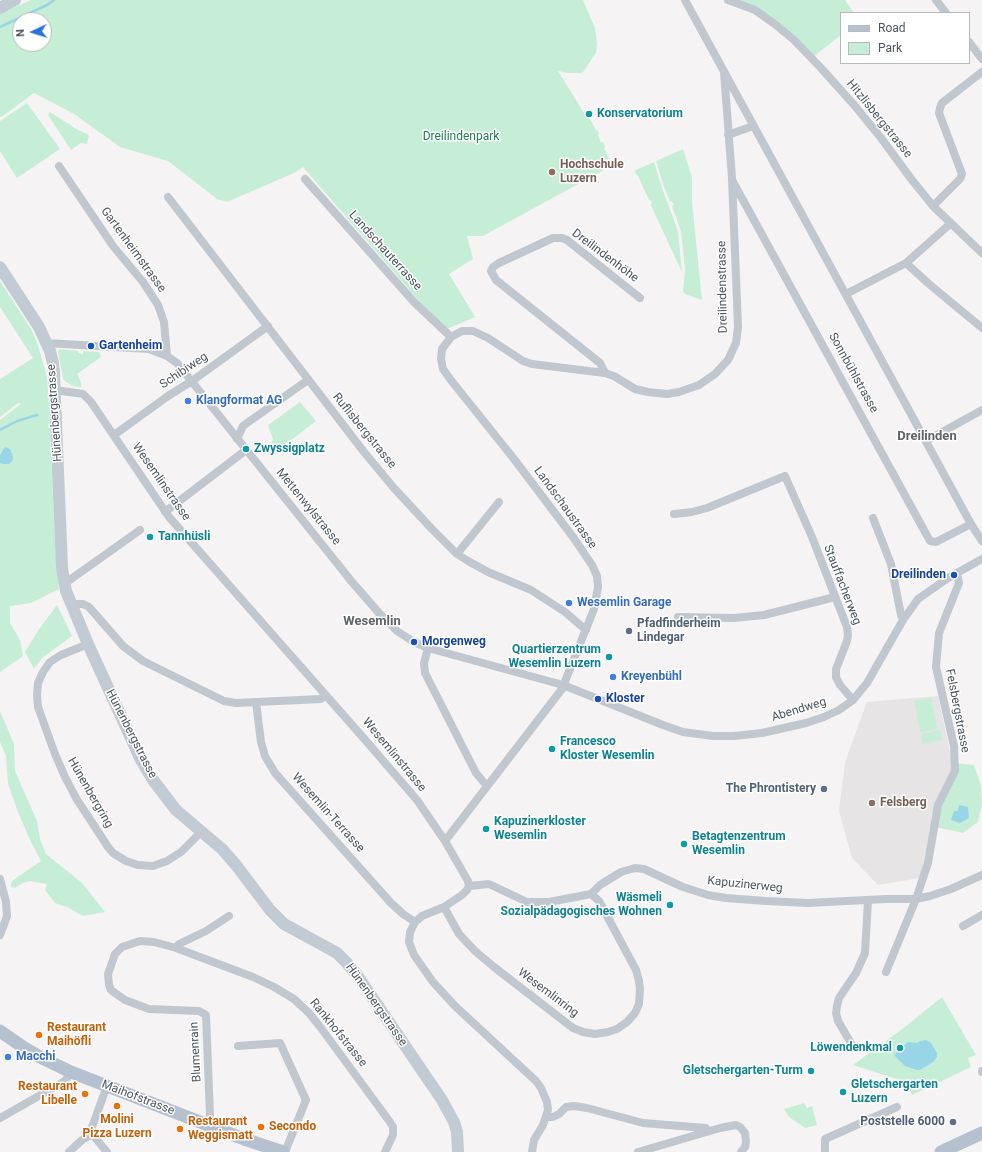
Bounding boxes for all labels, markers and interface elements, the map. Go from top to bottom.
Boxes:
north arrow [12,12,52,52]
legend [840,12,970,64]
text: Road [878,21,906,35]
text: N [14,28,27,37]
text: Park [878,41,902,55]
street label: Hitzlisbergstrasse [843,77,915,161]
place label: Konservatorium [597,107,683,121]
marker: Konservatorium [584,109,594,119]
park label: Dreilindenpark [423,130,499,144]
place label: Hochschule Luzern [560,158,624,186]
marker: Hochschule Luzern [547,167,557,177]
street label: Gartenheimstrasse [97,205,169,295]
street label: Landschauterrasse [345,208,425,294]
street label: Dreilindenhöhe [569,226,641,286]
street label: Dreilindenstrasse [715,241,731,333]
street label: Sonnbühlstrasse [825,330,881,416]
place label: Gartenheim [99,339,162,353]
marker: Gartenheim [86,341,96,351]
street label: Schibiweg [157,350,211,392]
street label: Hünenbergstrasse [44,364,66,462]
street label: Ruflisbergstrasse [329,390,399,472]
place label: Klangformat AG [196,394,282,408]
marker: Klangformat AG [183,396,193,406]
district label: Dreilinden [897,429,957,445]
street label: Wesemlinstrasse [129,440,193,524]
place label: Zwyssigplatz [254,442,325,456]
marker: Zwyssigplatz [241,444,251,454]
street label: Landschaustrasse [530,464,600,552]
street label: Mettenwylstrasse [273,466,343,548]
place label: Tannhüsli [158,530,210,544]
marker: Tannhüsli [145,532,155,542]
street label: Stauffacherweg [820,543,864,627]
place label: Dreilinden [891,568,946,582]
marker: Dreilinden [949,570,959,580]
place label: Wesemlin Garage [577,596,671,610]
marker: Wesemlin Garage [564,598,574,608]
district label: Wesemlin [343,614,401,630]
place label: Pfadfinderheim Lindegar [637,617,721,645]
marker: Pfadfinderheim Lindegar [624,626,634,636]
place label: Morgenweg [422,635,486,649]
marker: Morgenweg [409,637,419,647]
place label: Quartierzentrum Wesemlin Luzern [508,643,601,671]
marker: Quartierzentrum Wesemlin Luzern [604,652,614,662]
street label: Felsbergstrasse [942,668,972,754]
place label: Kreyenbühl [621,670,682,684]
marker: Kreyenbühl [608,672,618,682]
street label: Hünenbergstrasse [102,687,160,781]
place label: Kloster [606,692,645,706]
marker: Kloster [593,694,603,704]
street label: Abendweg [770,695,828,725]
street label: Wesemlinstrasse [359,715,429,795]
place label: Francesco Kloster Wesemlin [560,735,655,763]
marker: Francesco Kloster Wesemlin [547,744,557,754]
street label: Hünenbergring [64,755,116,831]
street label: Wesemlin-Terrasse [289,770,367,856]
place label: The Phrontistery [726,782,816,796]
marker: The Phrontistery [819,784,829,794]
place label: Felsberg [880,796,927,810]
marker: Felsberg [867,798,877,808]
place label: Kapuzinerkloster Wesemlin [494,815,586,843]
marker: Kapuzinerkloster Wesemlin [481,824,491,834]
place label: Betagtenzentrum Wesemlin [692,830,786,858]
marker: Betagtenzentrum Wesemlin [679,839,689,849]
street label: Kapuzinerweg [707,874,783,896]
place label: Wäsmeli Sozialpädagogisches Wohnen [501,891,662,919]
marker: Wäsmeli Sozialpädagogisches Wohnen [665,900,675,910]
street label: Hünenbergstrasse [342,961,410,1049]
street label: Wesemlinring [515,965,581,1021]
street label: Rankhofstrasse [306,996,370,1070]
place label: Restaurant Maihöfli [47,1021,106,1049]
street label: Blumenrain [187,1021,205,1083]
marker: Restaurant Maihöfli [34,1030,44,1040]
place label: Löwendenkmal [810,1041,892,1055]
marker: Löwendenkmal [895,1043,905,1053]
place label: Macchi [16,1050,55,1064]
marker: Macchi [3,1052,13,1062]
place label: Gletschergarten-Turm [683,1064,803,1078]
marker: Gletschergarten-Turm [806,1066,816,1076]
street label: Maihofstrasse [100,1078,176,1118]
place label: Gletschergarten Luzern [851,1078,938,1106]
place label: Restaurant Libelle [18,1080,77,1108]
marker: Gletschergarten Luzern [838,1087,848,1097]
marker: Restaurant Libelle [80,1089,90,1099]
marker: Molini Pizza Luzern [112,1101,122,1111]
place label: Molini Pizza Luzern [82,1113,152,1141]
place label: Restaurant Weggismatt [188,1115,253,1143]
place label: Poststelle 6000 [860,1115,945,1129]
marker: Poststelle 6000 [948,1117,958,1127]
place label: Secondo [269,1120,316,1134]
marker: Secondo [256,1122,266,1132]
marker: Restaurant Weggismatt [175,1124,185,1134]

